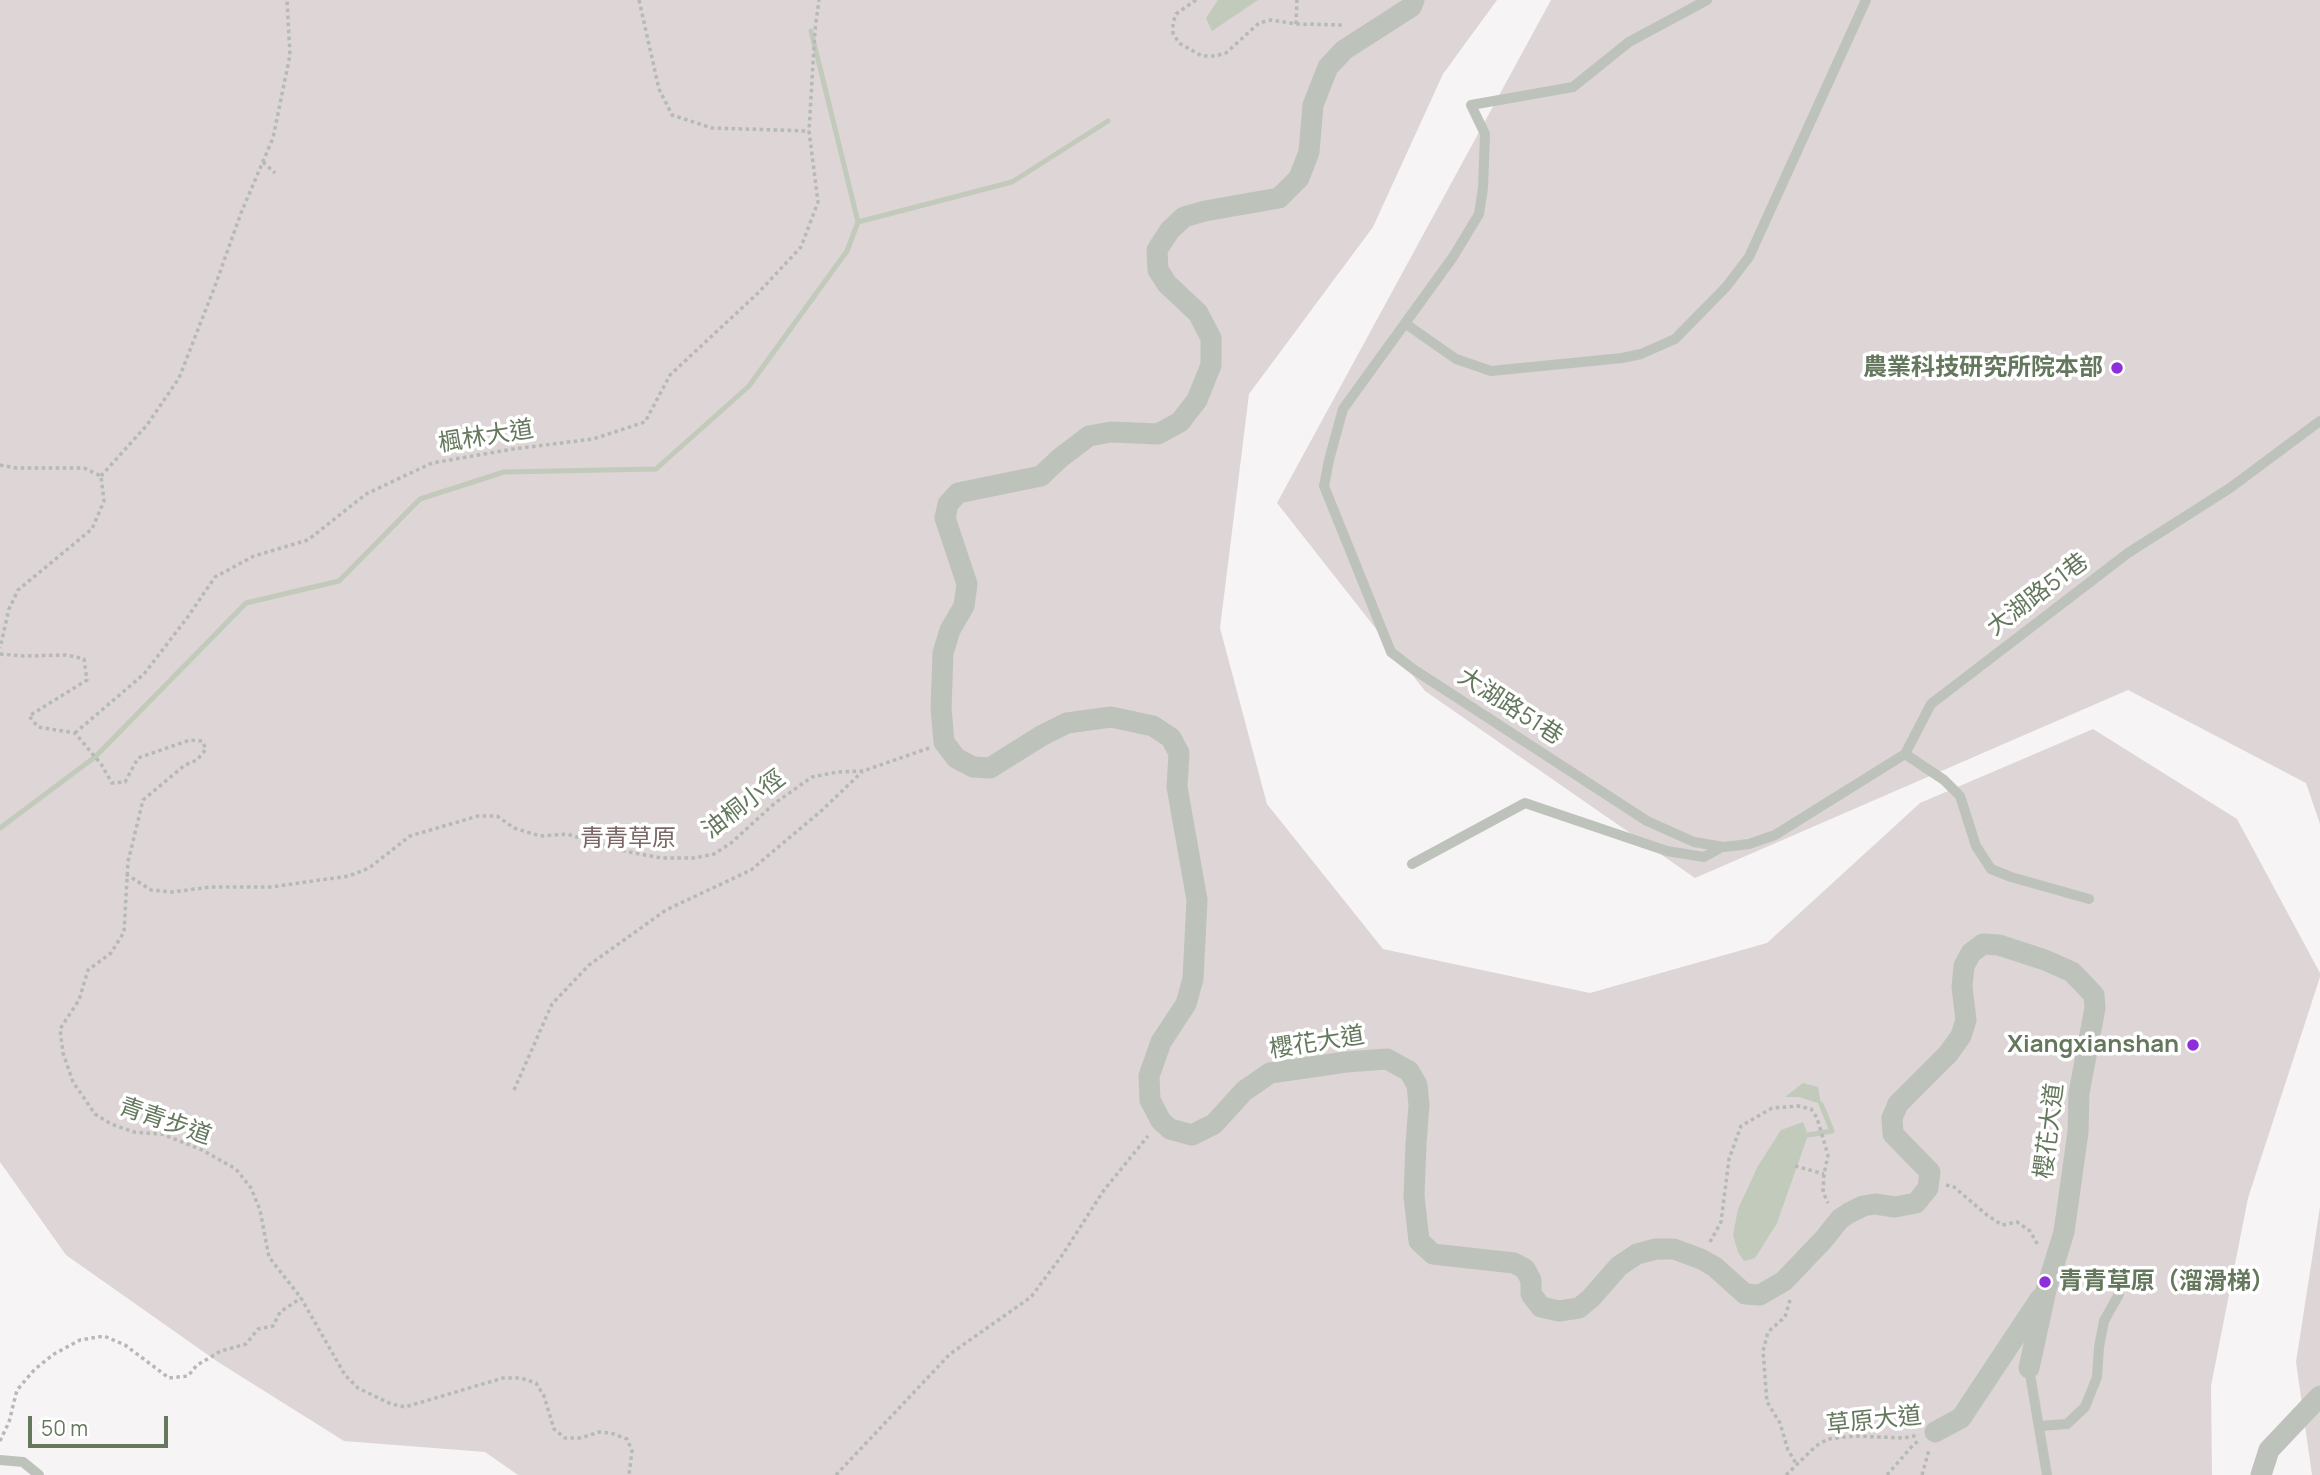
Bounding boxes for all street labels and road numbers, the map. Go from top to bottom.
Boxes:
street label: 楓林大道 [436,415,536,459]
street label: 大湖路51巷 [1982,548,2094,642]
street label: 大湖路51巷 [1452,662,1568,752]
street label: 油桐小徑 [697,765,791,845]
street label: 櫻花大道 [1267,1021,1367,1065]
street label: 櫻花大道 [2030,1082,2070,1180]
street label: 青青步道 [115,1093,215,1151]
street label: 草原大道 [1825,1402,1923,1440]

